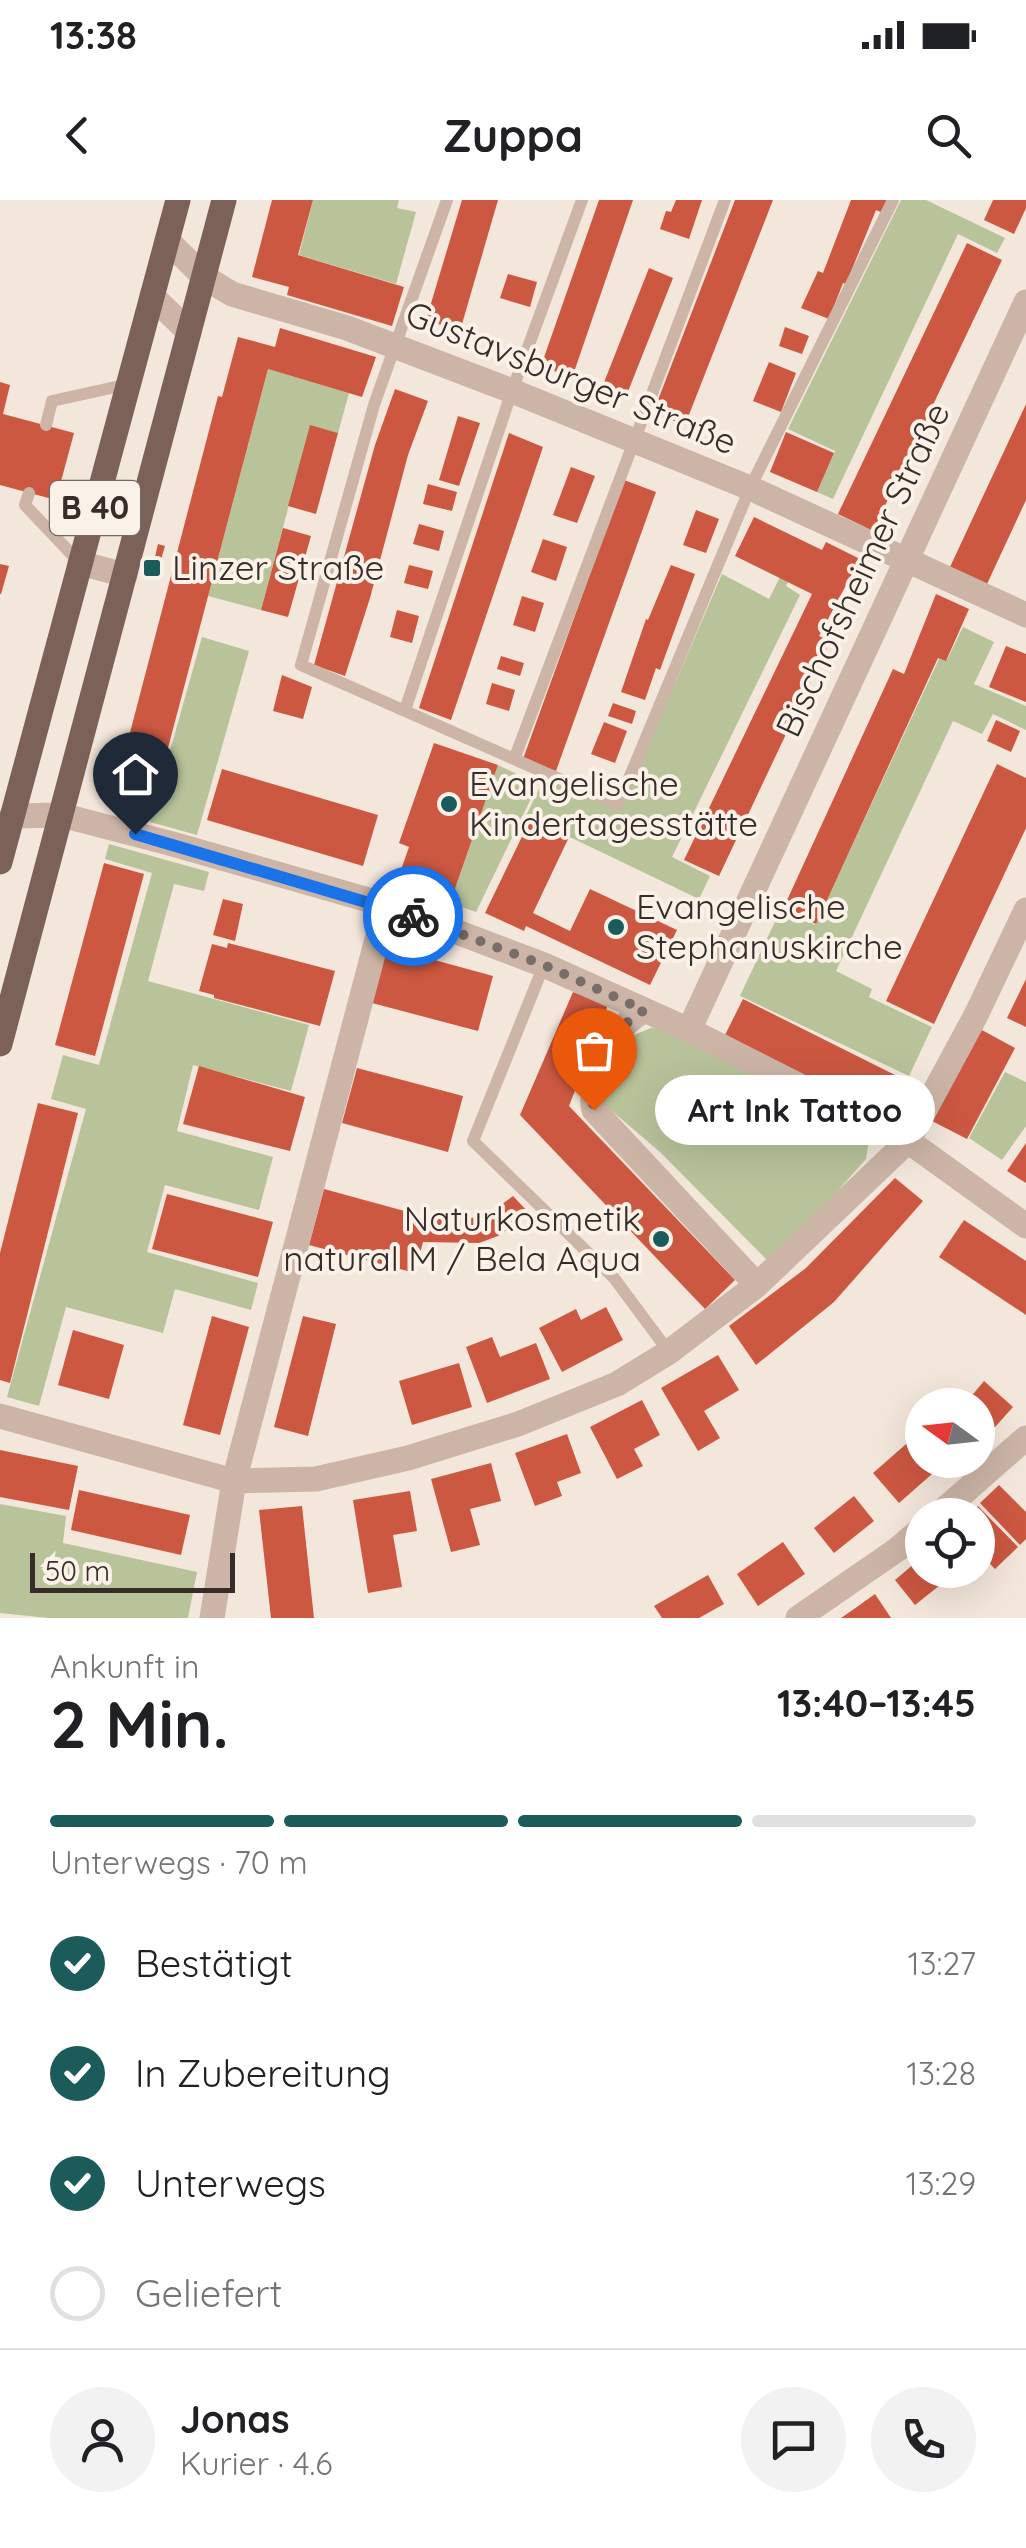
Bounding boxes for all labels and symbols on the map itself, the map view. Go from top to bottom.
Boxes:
street label: Gustavsburger Straße [400,291,743,464]
street label: Bischofsheimer Straße [765,396,959,744]
road number: B 40 [50,481,140,535]
place label: Linzer Straße [172,545,384,589]
marker: Linzer Straße [141,557,163,579]
pin [93,732,178,835]
place label: Evangelische Kindertagesstätte [469,761,758,845]
marker: Evangelische Kindertagesstätte [438,793,460,815]
courier [363,866,463,966]
place label: Evangelische Stephanuskirche [636,884,903,968]
marker: Evangelische Stephanuskirche [605,916,627,938]
pin [552,1008,637,1111]
callout: Art Ink Tattoo [654,1075,934,1145]
place label: Naturkosmetik natural M / Bela Aqua [283,1196,641,1280]
marker: Naturkosmetik natural M / Bela Aqua [650,1228,672,1250]
north arrow [905,1388,995,1478]
scale bar [30,1548,235,1592]

